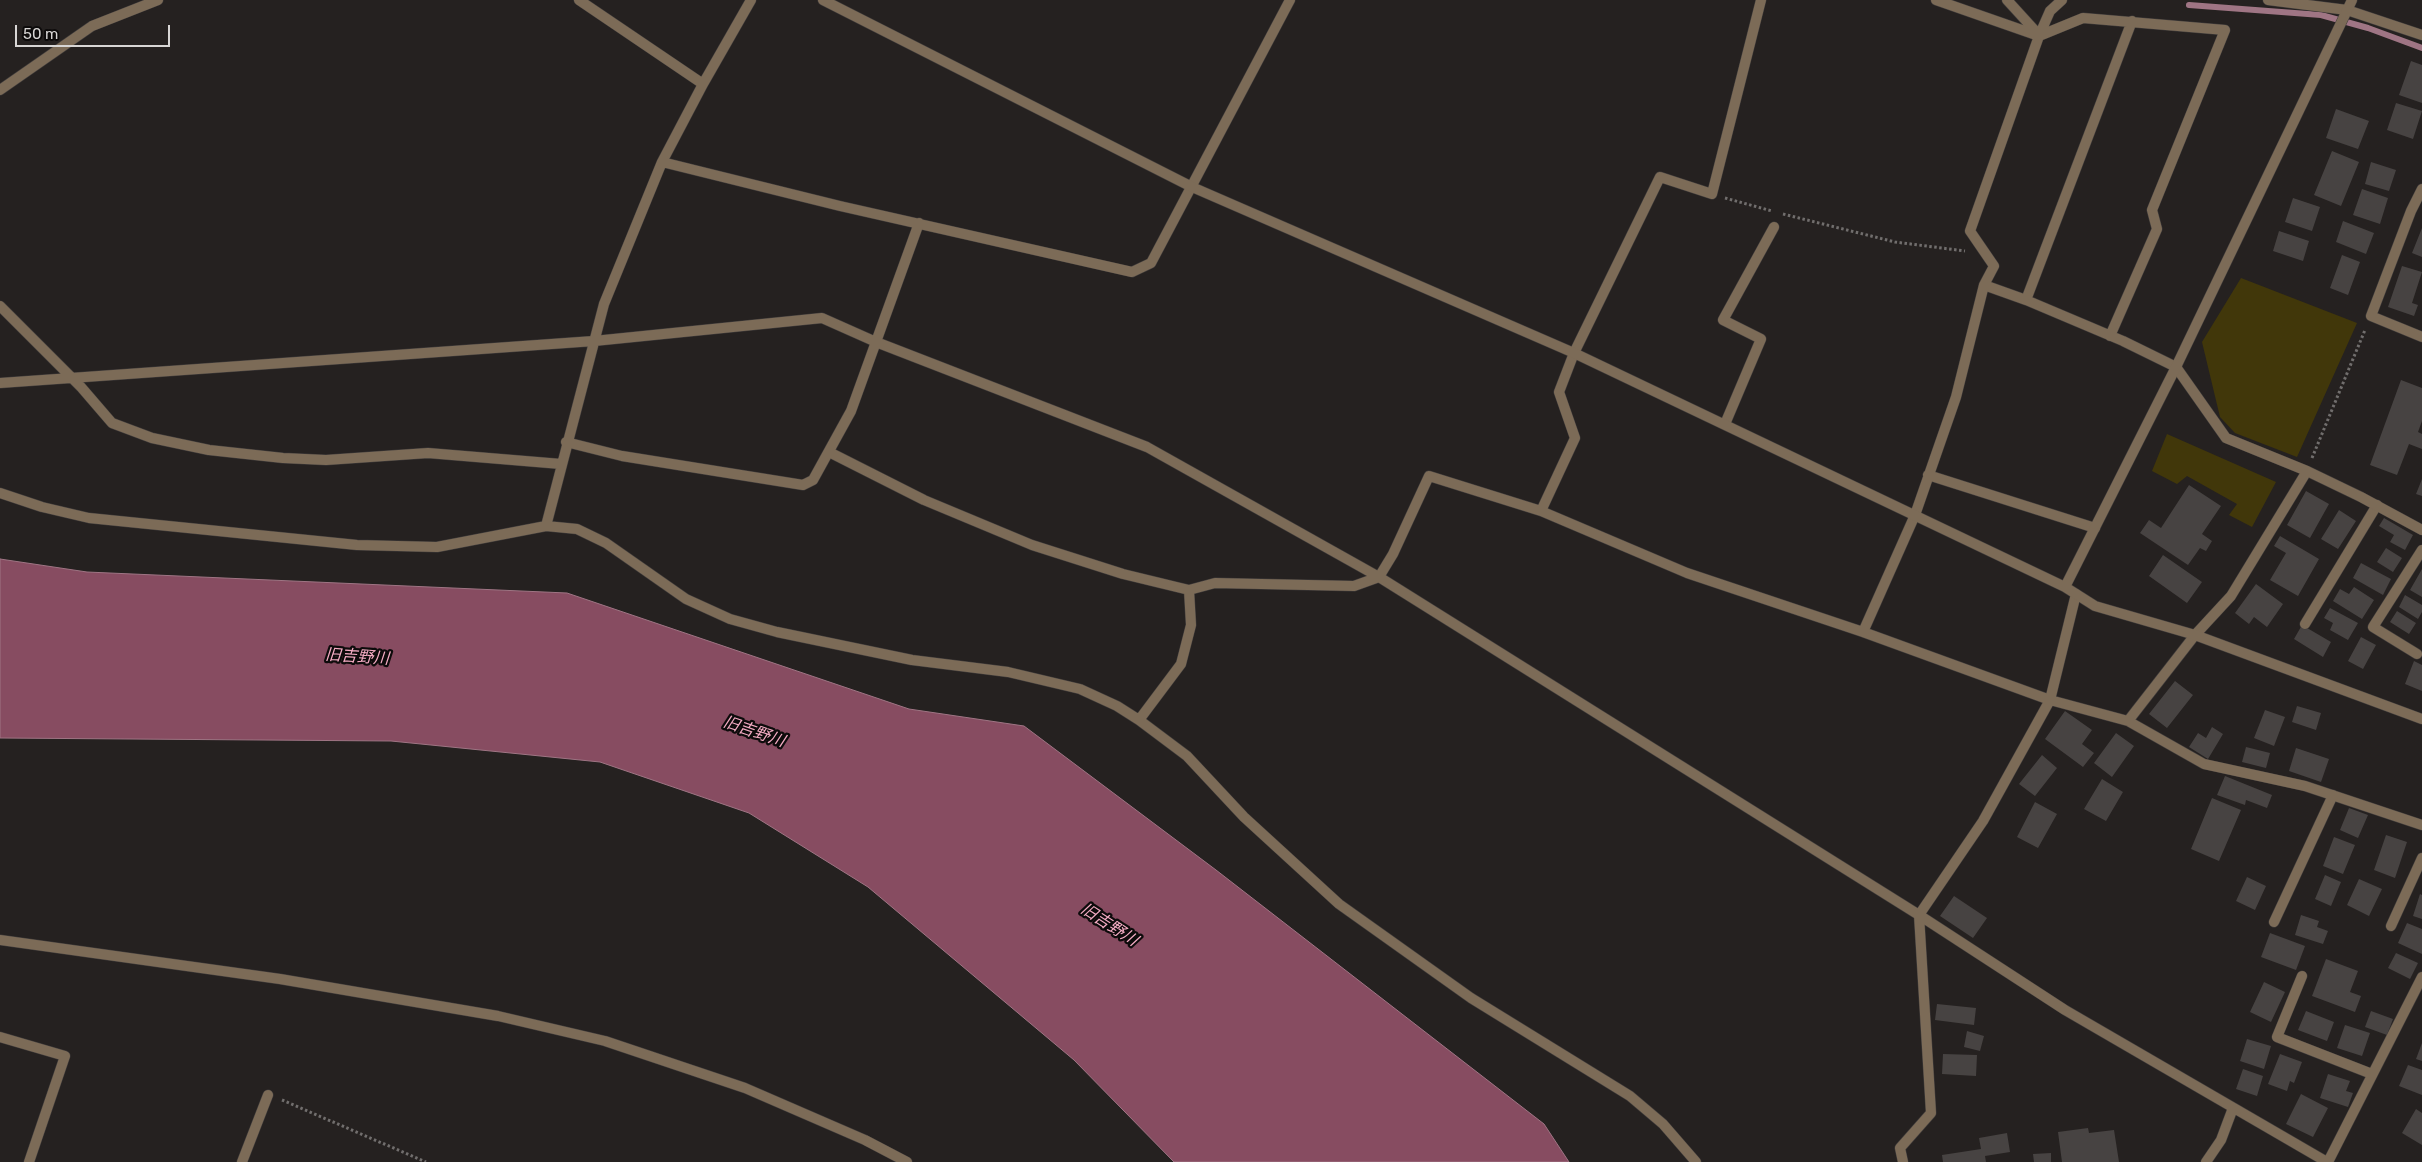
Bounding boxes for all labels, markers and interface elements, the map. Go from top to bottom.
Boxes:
scale bar [18,15,172,47]
text: 50 m [23,25,58,43]
water label: 旧吉野川 [324,645,390,669]
water label: 旧吉野川 [721,713,787,751]
water label: 旧吉野川 [1077,900,1141,950]

